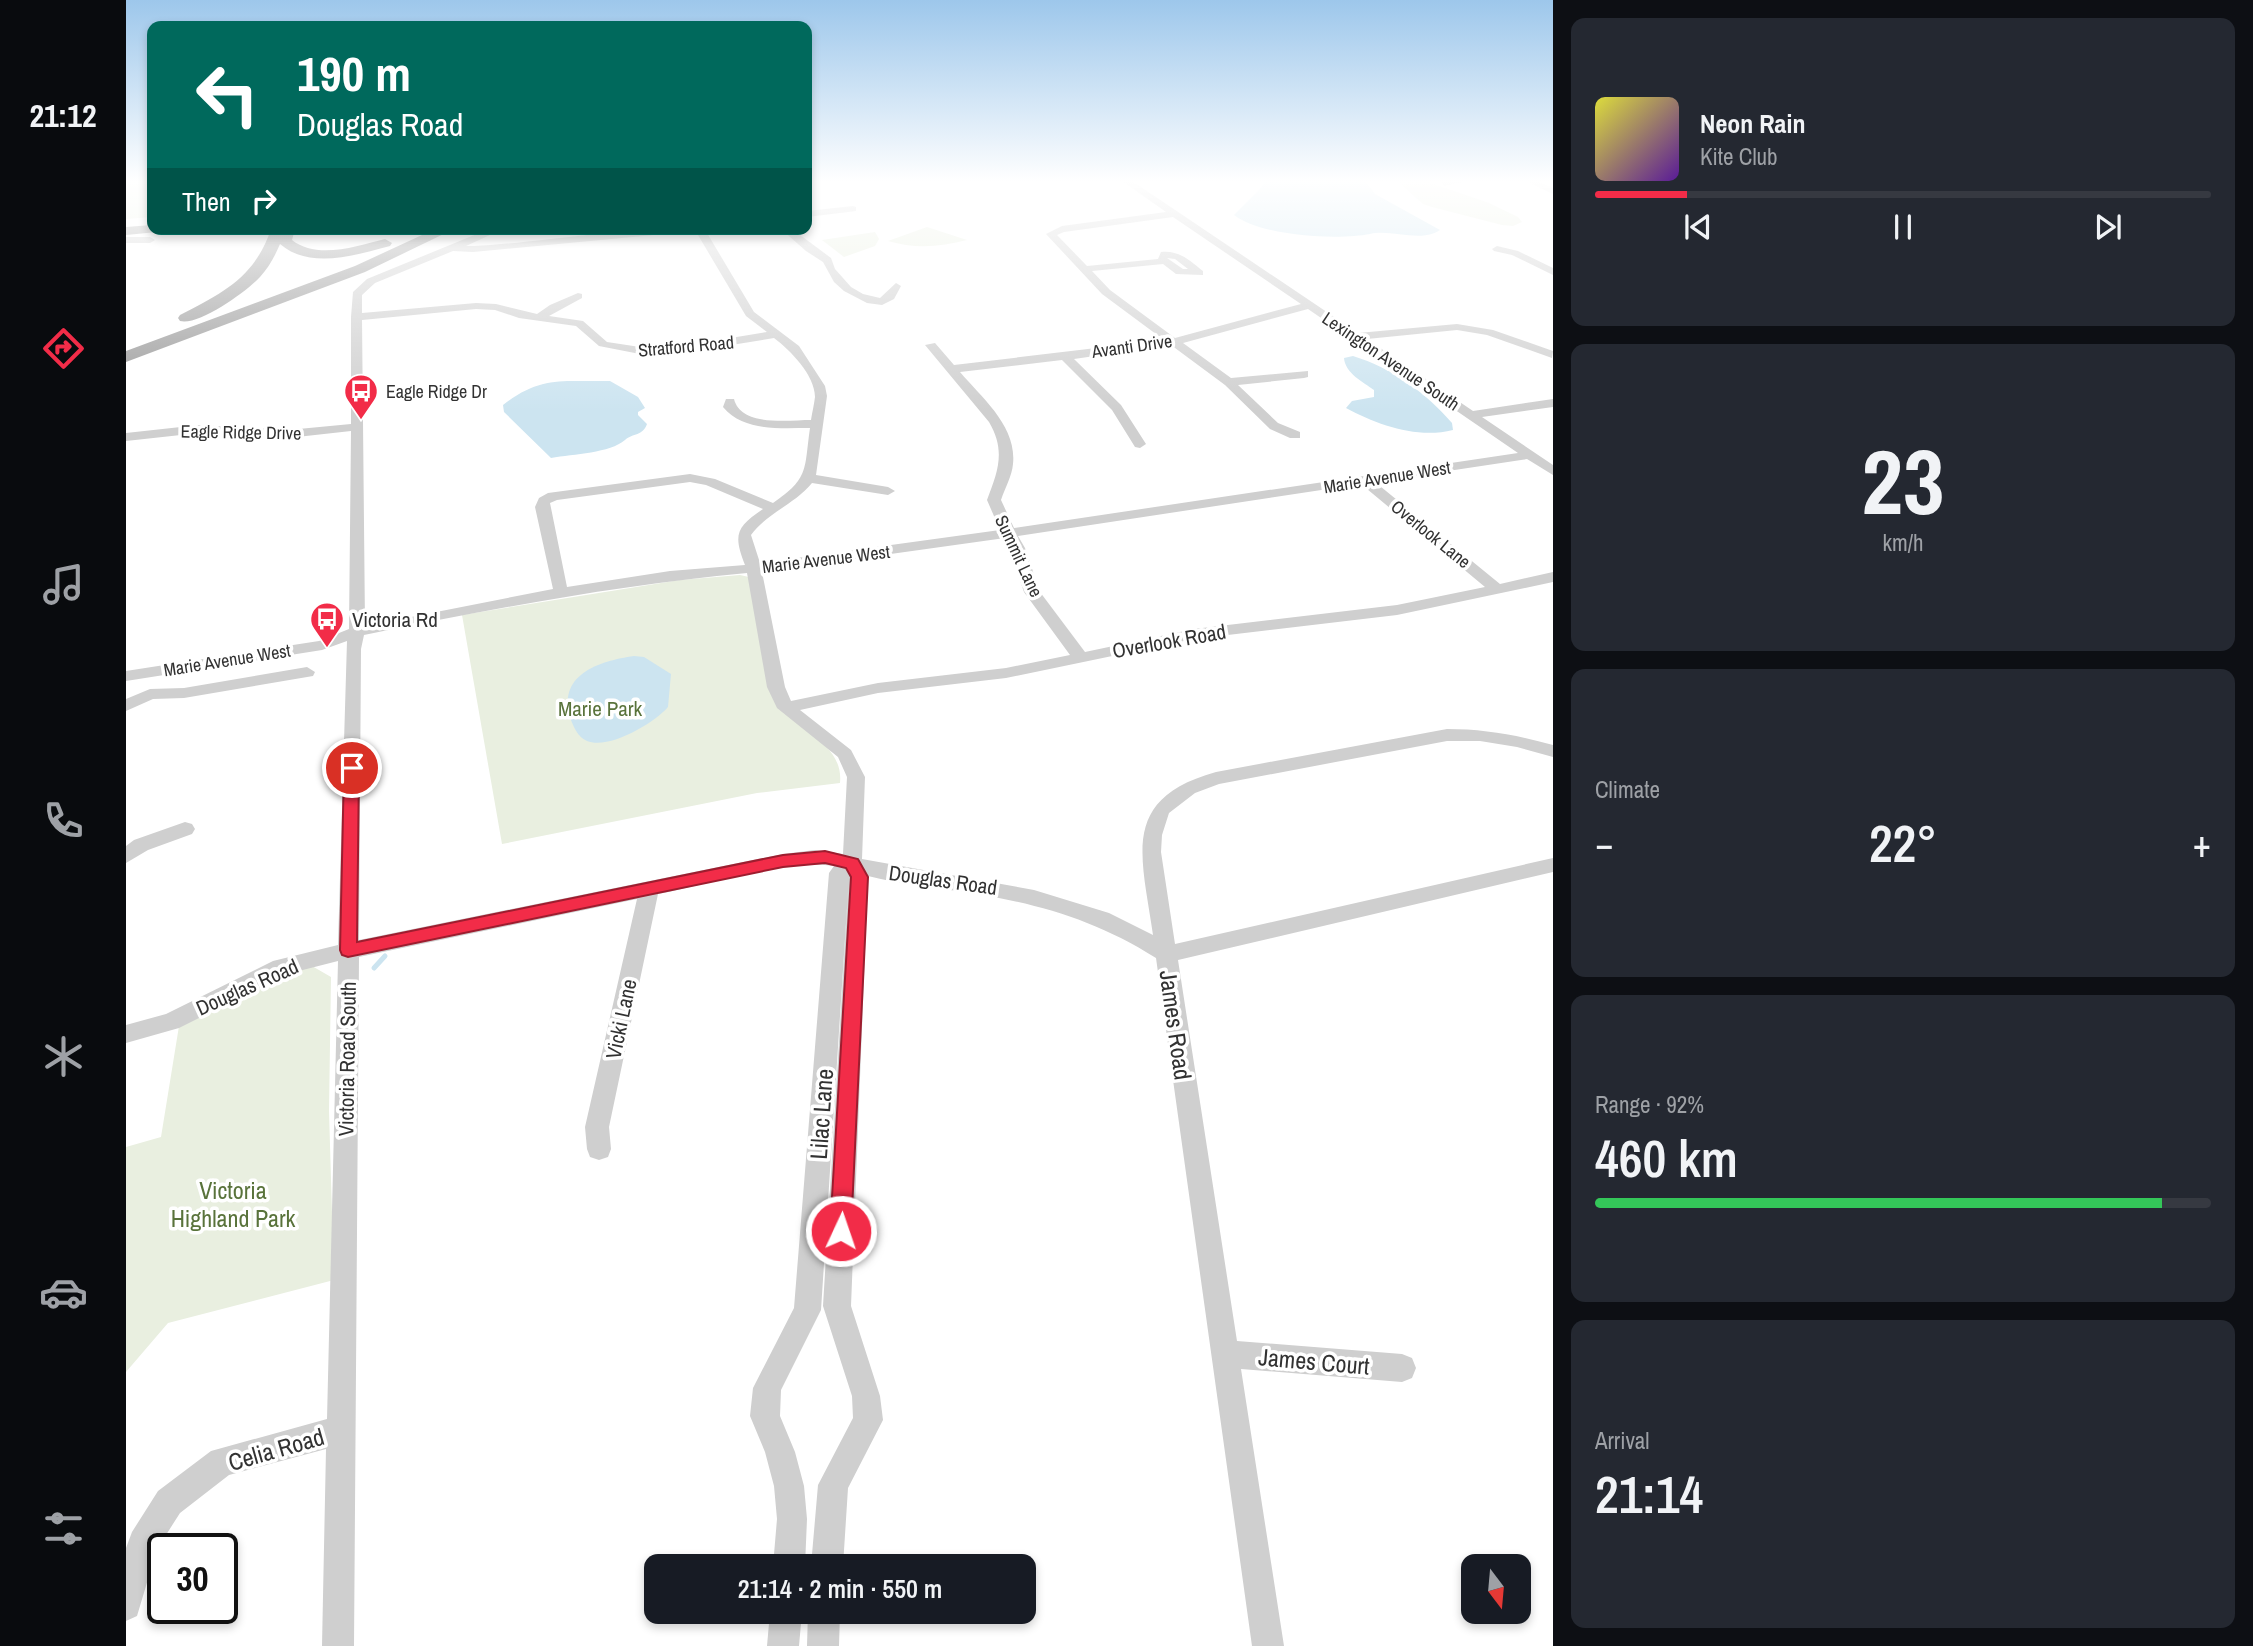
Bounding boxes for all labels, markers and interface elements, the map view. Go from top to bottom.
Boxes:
text: 190 m [297,40,411,106]
icon: left [182,49,273,140]
text: 21:12 [29,94,97,137]
text: Douglas Road [297,103,463,146]
text: Neon Rain [1700,106,1805,141]
text: Kite Club [1700,141,1778,172]
icon: right [245,182,283,220]
text: Then [182,184,231,219]
icon: previous [1679,208,1717,246]
icon: pause [1884,208,1922,246]
icon: next [2089,208,2127,246]
street label: Lexington Avenue South [1317,306,1465,416]
icon: directions [39,324,88,373]
street label: Avanti Drive [1089,328,1174,364]
street label: Stratford Road [637,329,735,363]
bus stop icon: Eagle Ridge Dr [342,372,380,421]
place label: Eagle Ridge Dr [386,379,487,404]
street label: Eagle Ridge Drive [180,418,302,446]
text: 23 [1862,420,1945,542]
street label: Marie Avenue West [1322,455,1452,499]
street label: Overlook Lane [1386,494,1476,574]
street label: Summit Lane [989,511,1049,601]
text: km/h [1883,527,1923,558]
street label: Marie Avenue West [761,539,891,579]
icon: music [39,560,88,609]
bus stop icon: Victoria Rd [308,600,346,649]
place label: Victoria Rd [352,605,438,634]
street label: Overlook Road [1110,617,1228,665]
street label: Marie Avenue West [162,638,292,682]
park label: Marie Park [558,694,642,723]
pin [322,738,382,798]
icon: arrive [333,749,371,787]
text: Climate [1595,774,1660,805]
icon: phone [39,796,88,845]
text: 22° [1869,808,1937,878]
text: − [1595,818,1613,869]
text: + [2193,818,2211,869]
street label: Douglas Road [887,858,999,902]
street label: Douglas Road [191,952,303,1022]
street label: James Road [1152,968,1200,1082]
street label: Vicki Lane [598,976,644,1062]
street label: Victoria Road South [331,981,363,1137]
icon: climate [39,1032,88,1081]
street label: Lilac Lane [802,1068,840,1160]
text: Range · 92% [1595,1089,1704,1120]
text: 460 km [1595,1123,1738,1193]
park label: Victoria Highland Park [171,1174,296,1234]
position arrow [804,1194,878,1268]
icon: car [39,1268,88,1317]
street label: James Court [1257,1340,1371,1382]
street label: Celia Road [224,1420,328,1478]
text: Arrival [1595,1425,1650,1456]
text: 21:14 [1595,1459,1703,1529]
icon: filters [39,1504,88,1553]
speed limit sign: 30 [147,1533,238,1624]
north arrow [1461,1554,1531,1624]
map controls [1461,1554,1531,1624]
text: 21:14 · 2 min · 550 m [738,1571,942,1606]

